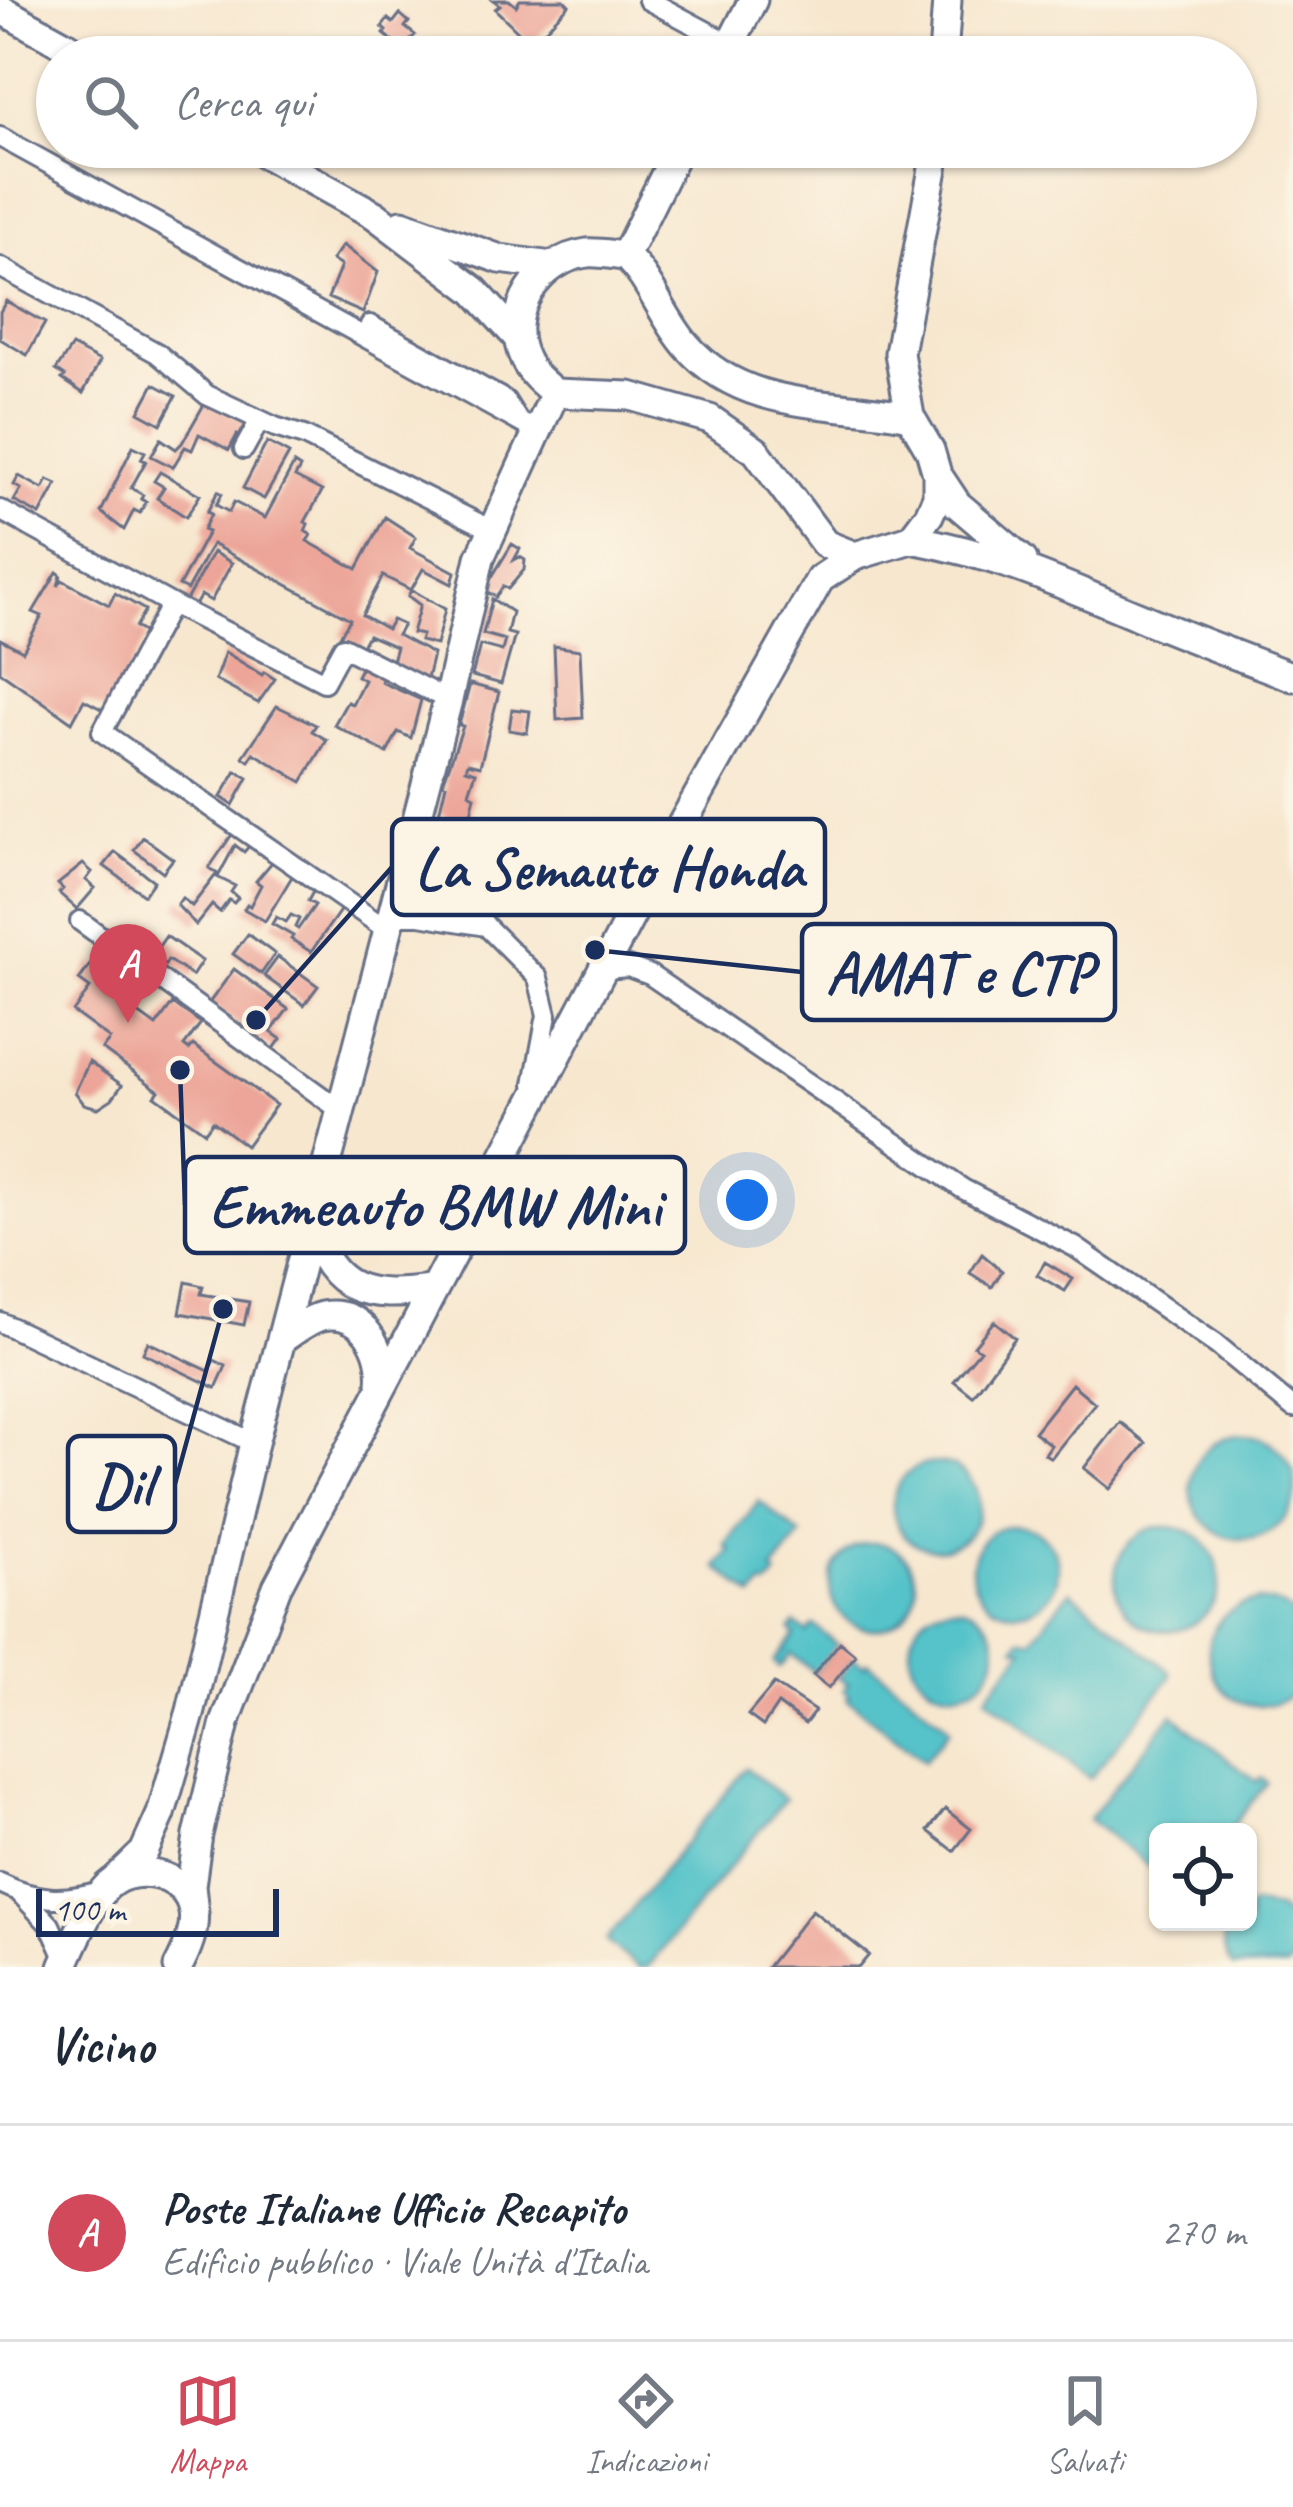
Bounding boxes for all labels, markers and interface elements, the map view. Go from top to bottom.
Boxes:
search box [36,36,1257,168]
icon: search [78,69,144,135]
text: Cerca qui [174,74,313,131]
callout: La Semauto Honda [392,819,825,915]
text: La Semauto Honda [415,830,808,906]
pin: A [89,924,167,1023]
callout: AMAT e CTP [802,924,1115,1020]
text: AMAT e CTP [826,935,1101,1011]
callout: Emmeauto BMW Mini [185,1157,685,1253]
text: Emmeauto BMW Mini [209,1168,668,1244]
your location [717,1170,777,1230]
callout: Dil [68,1436,175,1532]
text: Dil [93,1447,163,1523]
map controls [1149,1823,1257,1931]
button: locate [1149,1823,1257,1931]
scale bar [36,1883,279,1936]
text: 100 m [54,1889,125,1931]
text: Vicino [48,2013,153,2077]
text: Poste Italiane Ufficio Recapito [162,2180,625,2237]
text: A [77,2208,97,2257]
text: 270 m [1161,2208,1245,2257]
text: Edificio pubblico · Viale Unità d'Italia [162,2237,647,2286]
tab: Mappa [170,2368,246,2482]
tab: Indicazioni [585,2368,707,2482]
tab: Salvati [1046,2368,1123,2482]

